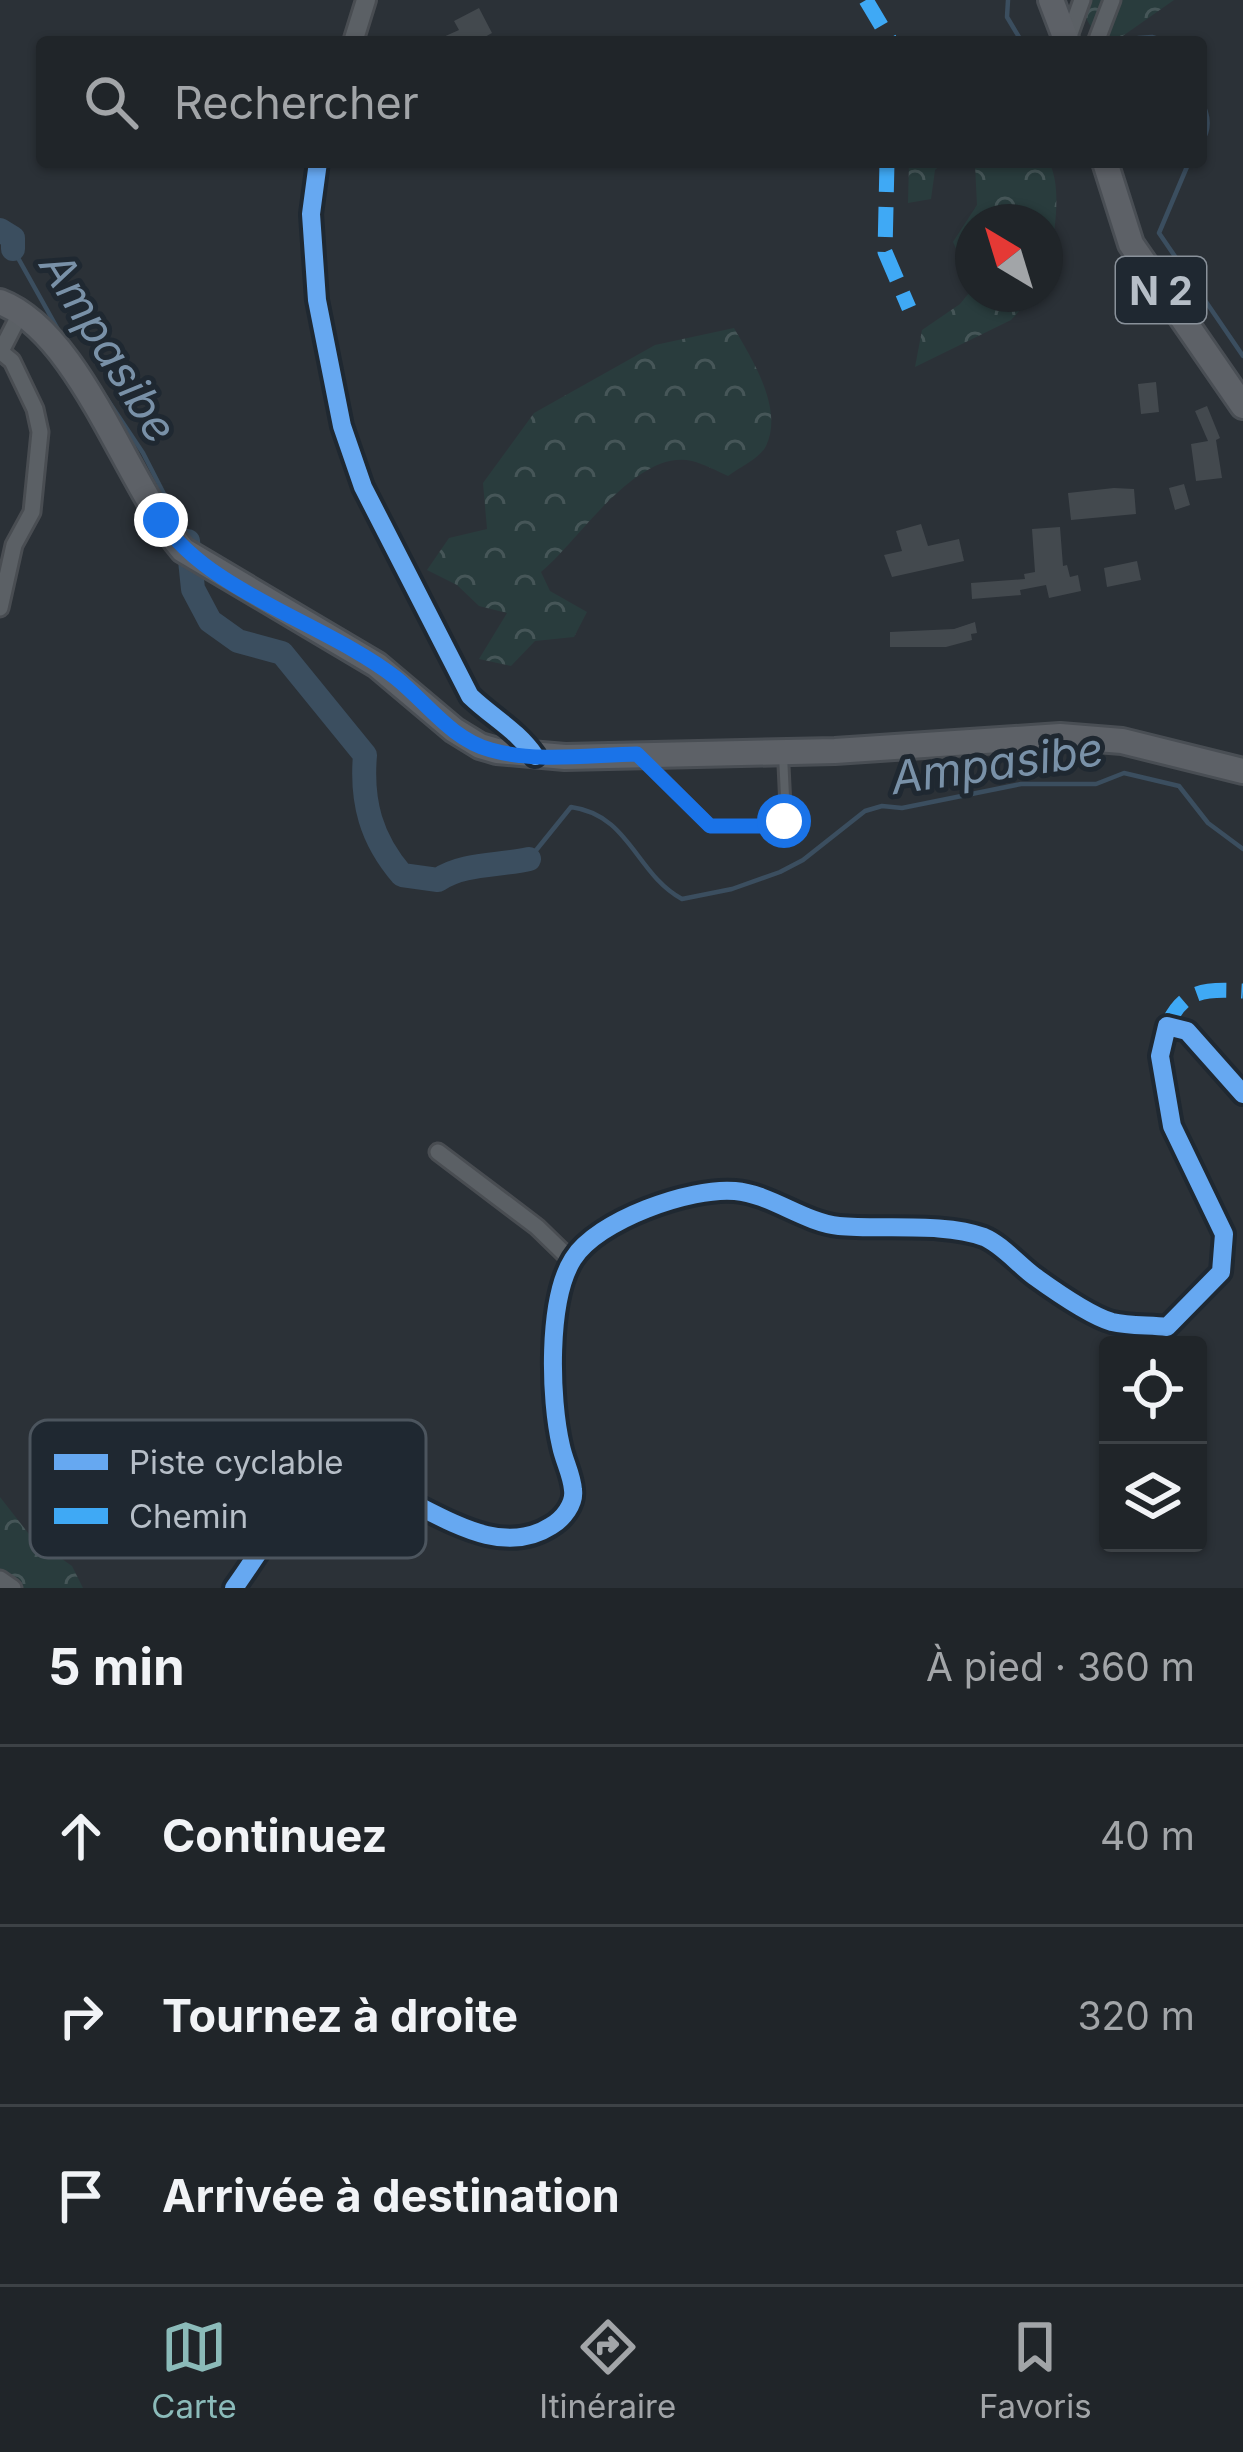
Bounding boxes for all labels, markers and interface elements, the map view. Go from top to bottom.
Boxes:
search box [36,36,1207,168]
icon: search [78,69,144,135]
text: Rechercher [174,75,419,130]
north arrow [955,204,1063,312]
water label: Ampasibe [29,241,189,452]
road number: N 2 [1116,257,1206,323]
route end [134,493,188,547]
water label: Ampasibe [886,721,1107,805]
route start [757,794,811,848]
map controls [1099,1336,1207,1552]
button: locate [1099,1336,1207,1444]
legend [30,1420,426,1558]
text: Piste cyclable [129,1442,343,1482]
button: layers [1099,1444,1207,1552]
text: Chemin [129,1496,248,1536]
text: 5 min [48,1636,185,1697]
text: À pied · 360 m [926,1643,1195,1690]
icon: ahead [48,1803,114,1869]
text: Continuez [162,1808,387,1863]
text: 40 m [1100,1812,1195,1859]
icon: right [48,1983,114,2049]
text: Tournez à droite [162,1988,518,2043]
text: 320 m [1077,1992,1195,2039]
icon: arrive [48,2163,114,2229]
text: Arrivée à destination [162,2168,620,2223]
tab: Carte [151,2314,237,2426]
tab: Itinéraire [539,2314,676,2426]
tab: Favoris [979,2314,1092,2426]

